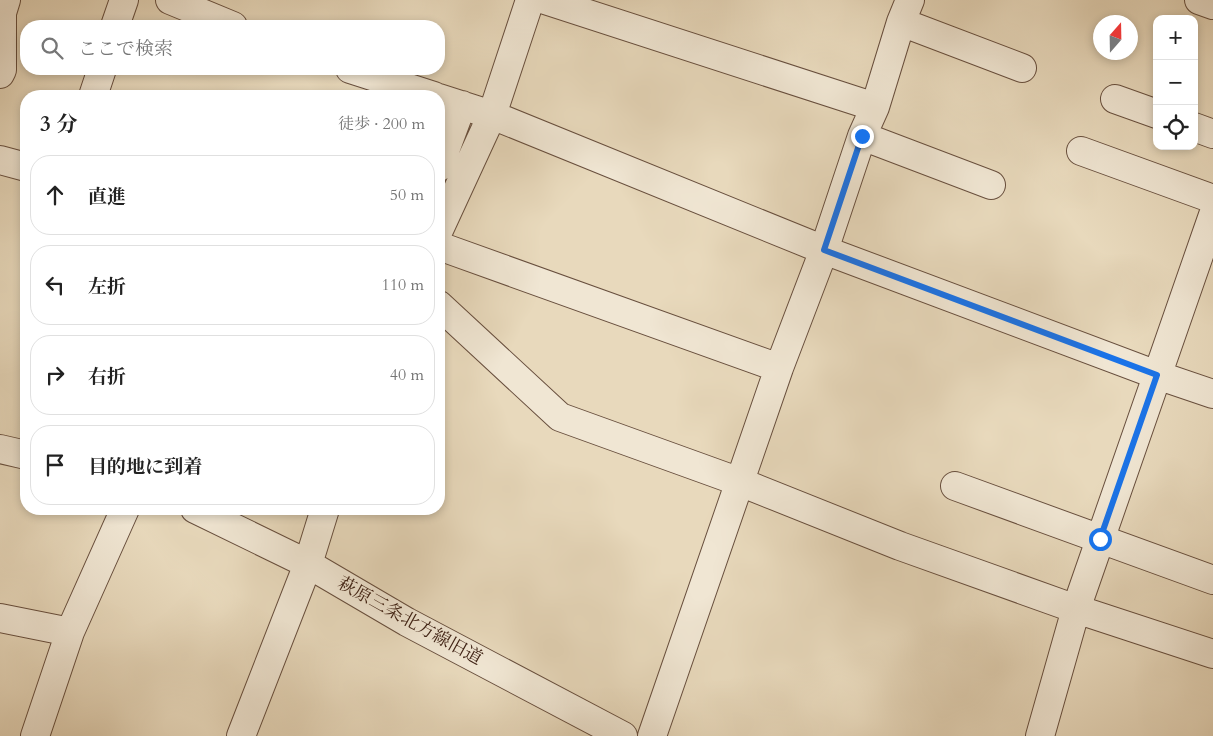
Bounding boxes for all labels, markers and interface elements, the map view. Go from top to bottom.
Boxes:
north arrow [1093,15,1138,60]
map controls [1153,15,1198,150]
button: + [1153,15,1198,60]
search box [20,20,445,75]
icon: search [38,34,66,62]
text: ここで検索 [78,36,173,62]
button: − [1153,60,1198,105]
button: locate [1153,105,1198,150]
text: 3 分 [40,110,77,139]
text: 徒歩 · 200 m [338,113,425,135]
route end [851,125,874,148]
icon: ahead [41,181,69,209]
text: 直進 [88,184,126,210]
text: 50 m [390,184,424,206]
icon: left [41,271,69,299]
text: 左折 [88,274,126,300]
text: 110 m [382,274,424,296]
icon: right [41,361,69,389]
text: 右折 [88,364,126,390]
text: 40 m [390,364,424,386]
icon: arrive [41,451,69,479]
text: 目的地に到着 [88,454,202,480]
route start [1089,528,1112,551]
street label: 萩原三条北方線旧道 [333,571,487,671]

